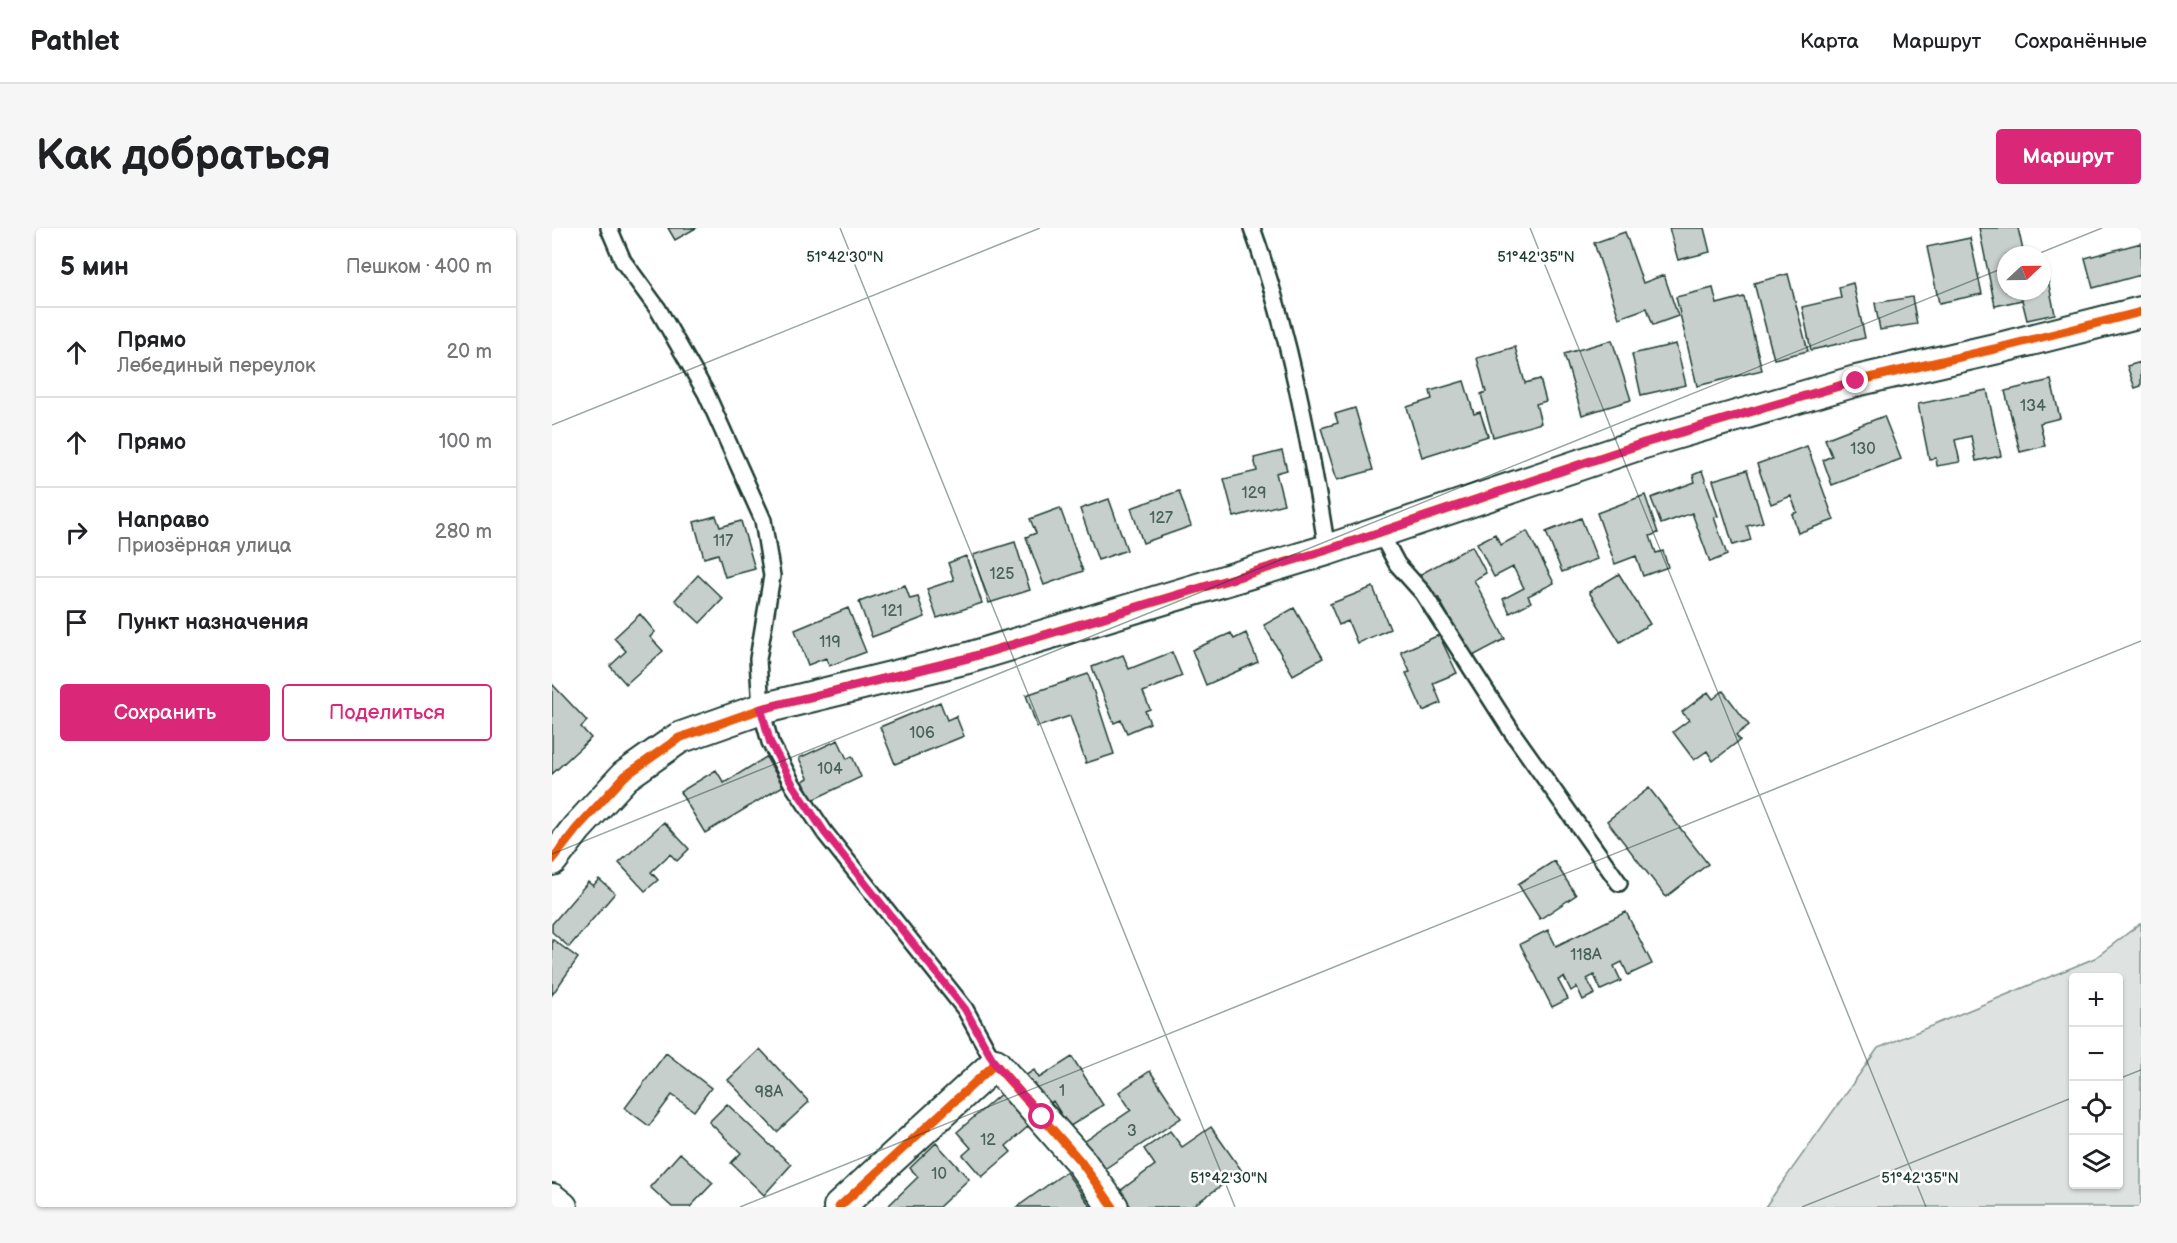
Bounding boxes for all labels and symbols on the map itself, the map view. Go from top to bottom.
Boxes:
north arrow [1997,246,2051,300]
text: 51°42'30"N [806,248,884,267]
text: 51°42'35"N [1497,248,1575,267]
route end [1842,367,1868,393]
house number: 134 [2020,397,2046,416]
house number: 130 [1850,440,1876,459]
house number: 129 [1242,484,1266,503]
house number: 127 [1149,509,1173,528]
house number: 117 [713,532,733,551]
house number: 125 [990,565,1014,584]
house number: 121 [881,602,903,621]
house number: 119 [819,633,841,652]
house number: 106 [909,724,935,743]
house number: 104 [817,760,843,779]
house number: 118А [1570,946,1602,965]
house number: 1 [1059,1082,1065,1101]
house number: 98А [755,1083,783,1102]
route start [1028,1103,1054,1129]
house number: 3 [1127,1122,1137,1141]
house number: 12 [980,1131,996,1150]
house number: 10 [931,1165,947,1184]
text: 51°42'30"N [1190,1169,1268,1188]
text: 51°42'35"N [1881,1169,1959,1188]

